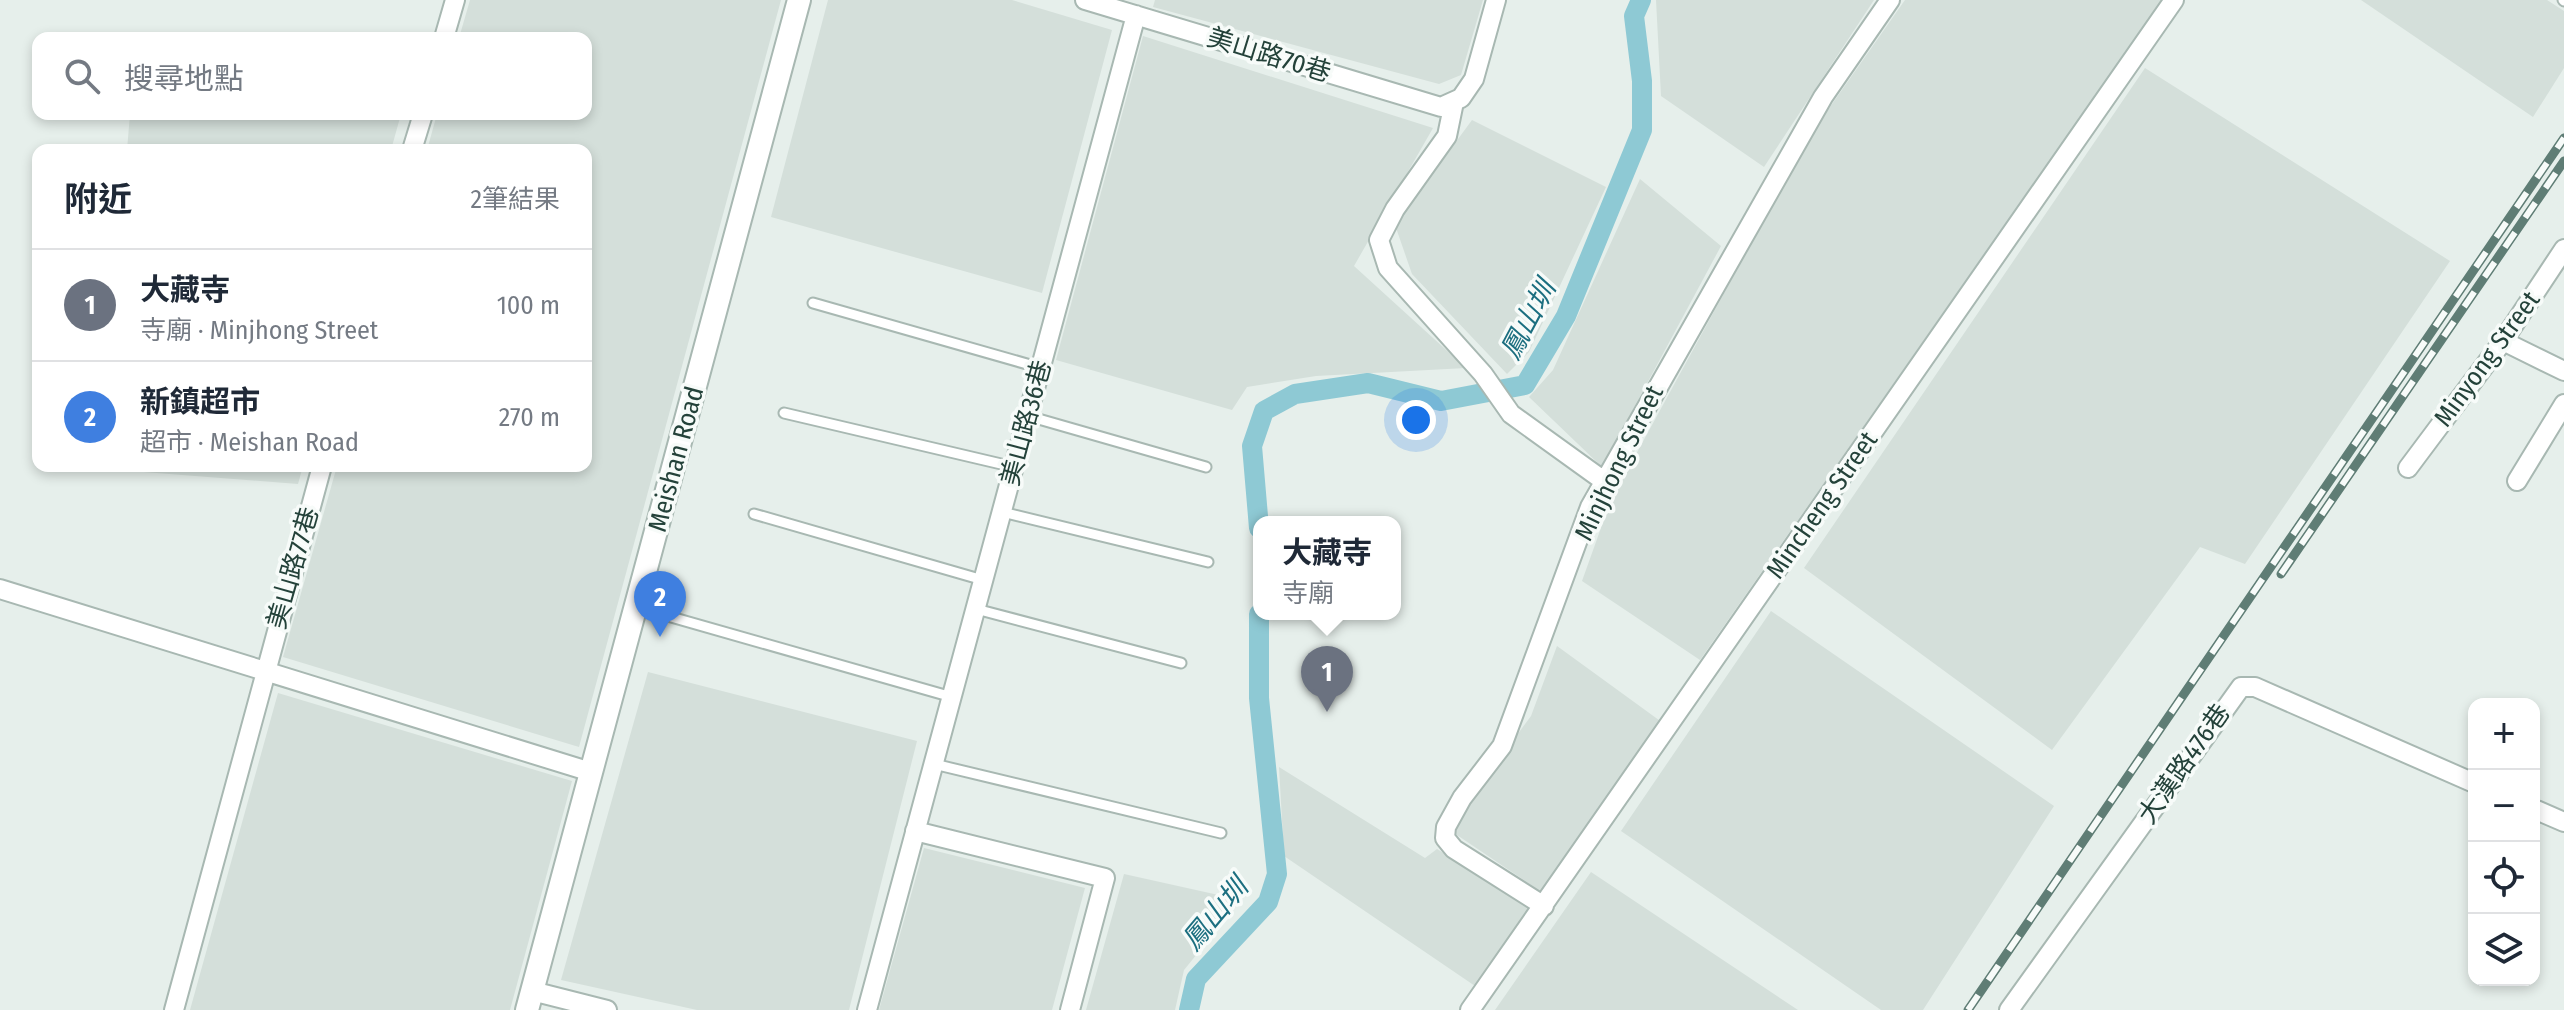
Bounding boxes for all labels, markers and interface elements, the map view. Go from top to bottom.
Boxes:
street label: 美山路70巷 [1203,21,1335,89]
search box [32,32,592,120]
icon: search [60,54,104,98]
text: 搜尋地點 [124,61,244,97]
text: 附近 [64,179,132,220]
text: 2筆結果 [471,184,560,215]
text: 大藏寺 [140,272,230,308]
water label: 鳳山圳 [1494,272,1564,365]
street label: Minyong Street [2428,285,2547,433]
text: 1 [85,290,96,321]
text: 100 m [497,290,560,321]
text: 寺廟 · Minjhong Street [140,315,378,346]
street label: 美山路36巷 [994,357,1058,489]
street label: Minjhong Street [1568,380,1670,546]
street label: Meishan Road [642,383,710,535]
text: 新鎮超市 [140,384,260,420]
your location [1396,400,1436,440]
text: 2 [84,402,96,433]
text: 270 m [499,402,560,433]
street label: Mincheng Street [1760,425,1884,584]
text: 超市 · Meishan Road [140,427,359,458]
street label: 美山路77巷 [261,504,325,632]
popup [1253,516,1401,620]
text: 大藏寺 [1282,535,1372,571]
pin: 2 [634,571,686,637]
text: 寺廟 [1282,578,1334,609]
pin: 1 [1301,646,1353,712]
street label: 大漢路476巷 [2131,698,2237,830]
map controls [2468,698,2540,986]
button: + [2468,698,2540,770]
button: − [2468,770,2540,842]
button: locate [2468,842,2540,914]
water label: 鳳山圳 [1175,868,1257,957]
button: layers [2468,914,2540,986]

